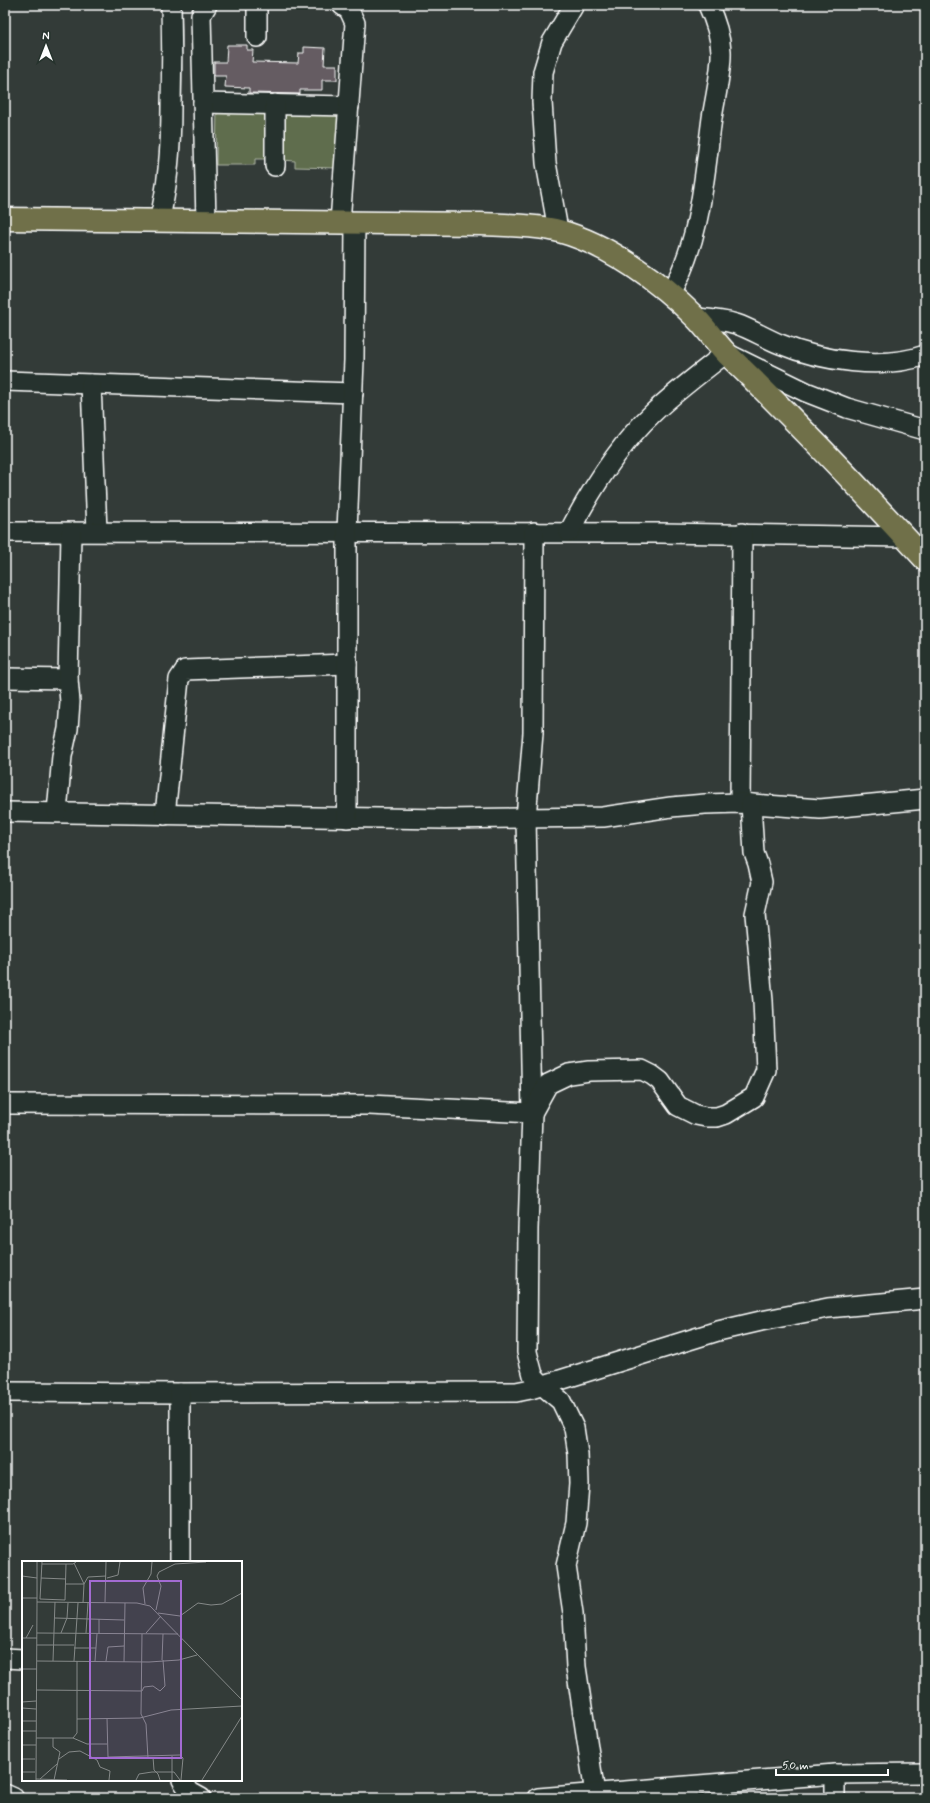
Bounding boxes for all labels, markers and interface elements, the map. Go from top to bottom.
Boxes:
north arrow [26,26,66,66]
text: N [42,30,50,44]
inset map [22,1561,242,1781]
scale bar [776,1751,888,1777]
text: 50 m [782,1758,809,1774]

